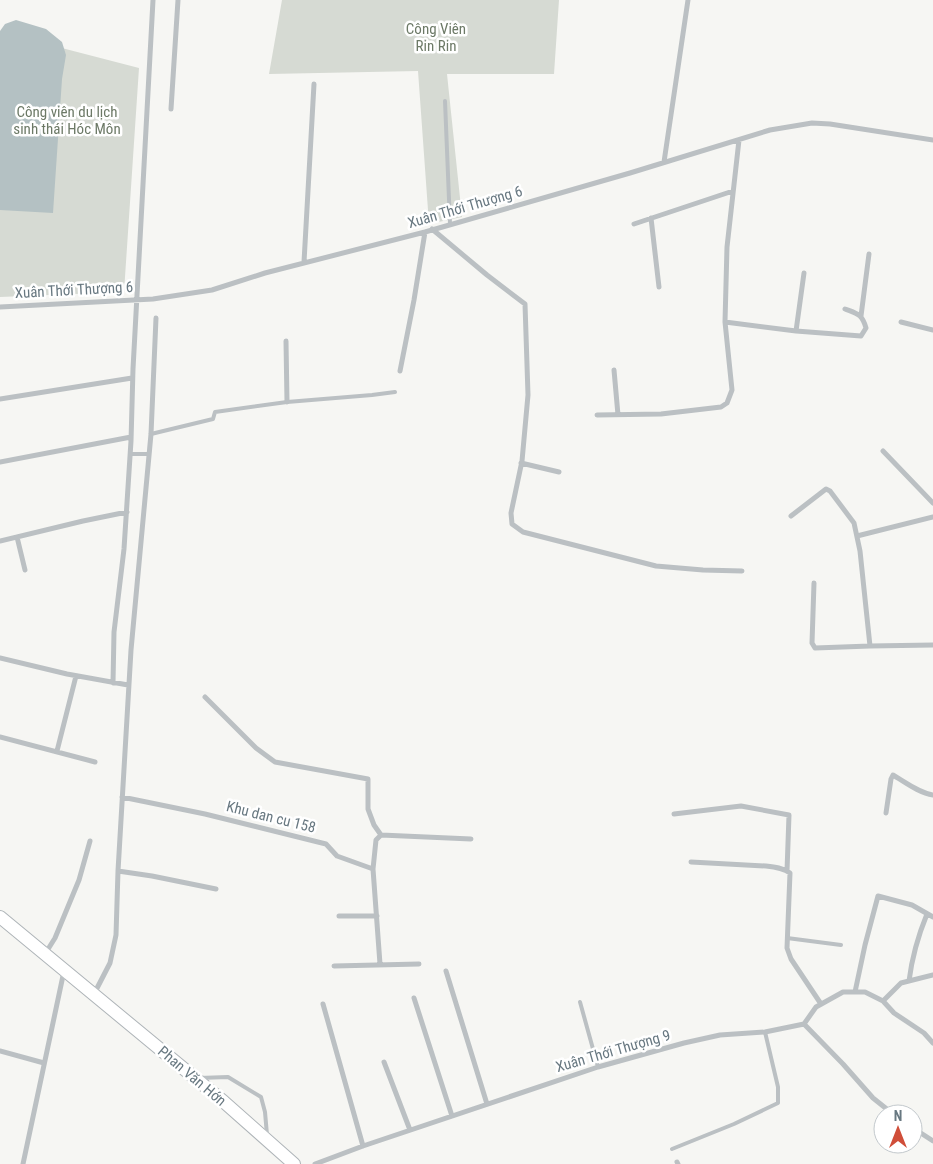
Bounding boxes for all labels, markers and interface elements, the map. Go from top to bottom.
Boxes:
park label: Công Viên Rin Rin [406,20,466,55]
park label: Công viên du lịch sinh thái Hóc Môn [13,103,121,138]
street label: Xuân Thới Thượng 6 [406,182,524,232]
street label: Xuân Thới Thượng 6 [14,278,134,302]
street label: Khu dan cu 158 [225,797,317,837]
street label: Xuân Thới Thượng 9 [554,1026,672,1076]
street label: Phan Văn Hớn [154,1042,230,1110]
north arrow [873,1104,923,1154]
text: N [894,1108,902,1124]

